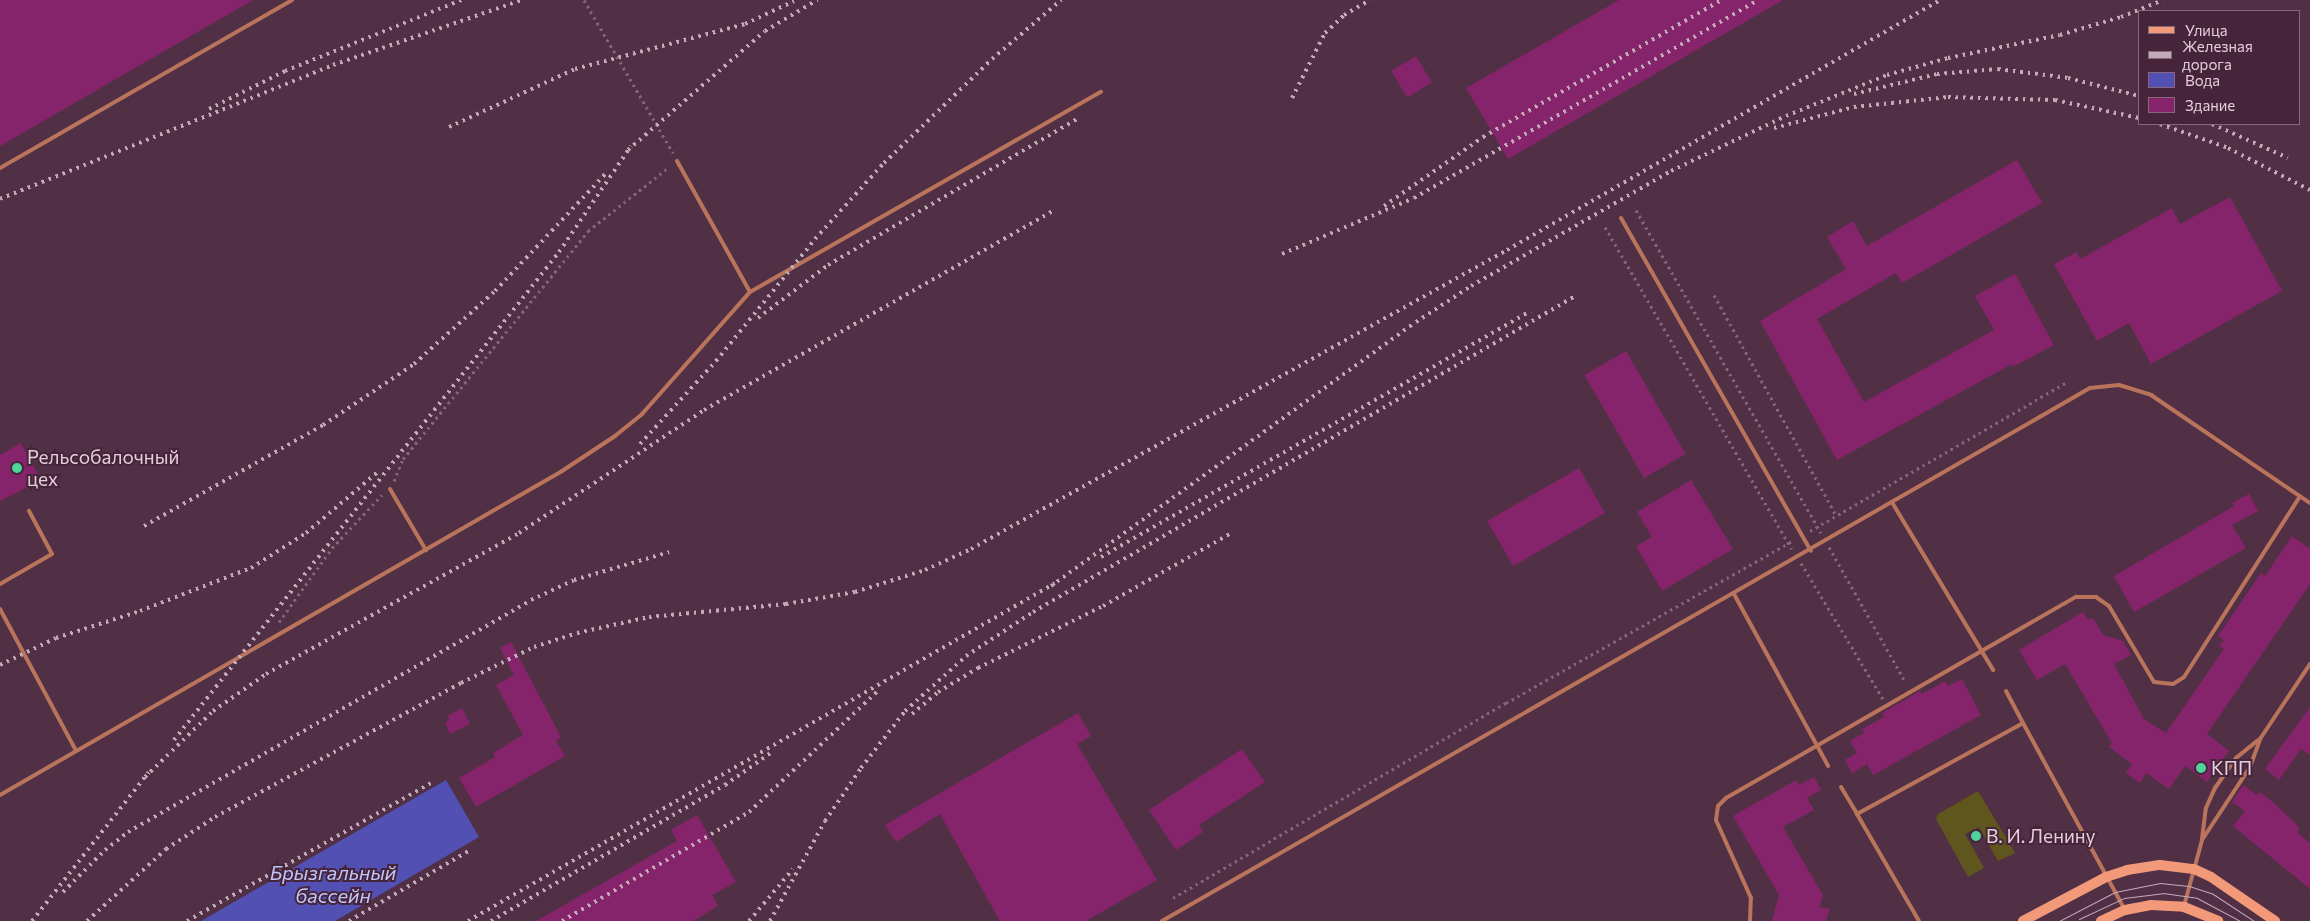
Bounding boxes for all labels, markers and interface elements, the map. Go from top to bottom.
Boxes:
legend [2138,10,2300,125]
text: Улица [2185,21,2227,39]
text: Железная дорога [2182,37,2253,73]
text: Вода [2185,71,2220,89]
text: Здание [2185,96,2235,114]
place label: Рельсобалочный цех [27,446,179,490]
marker: Рельсобалочный цех [11,462,23,474]
place label: КПП [2211,757,2252,779]
marker: КПП [2195,762,2207,774]
place label: В. И. Ленину [1986,825,2096,847]
marker: В. И. Ленину [1970,830,1982,842]
water label: Брызгальный бассейн [270,860,396,907]

